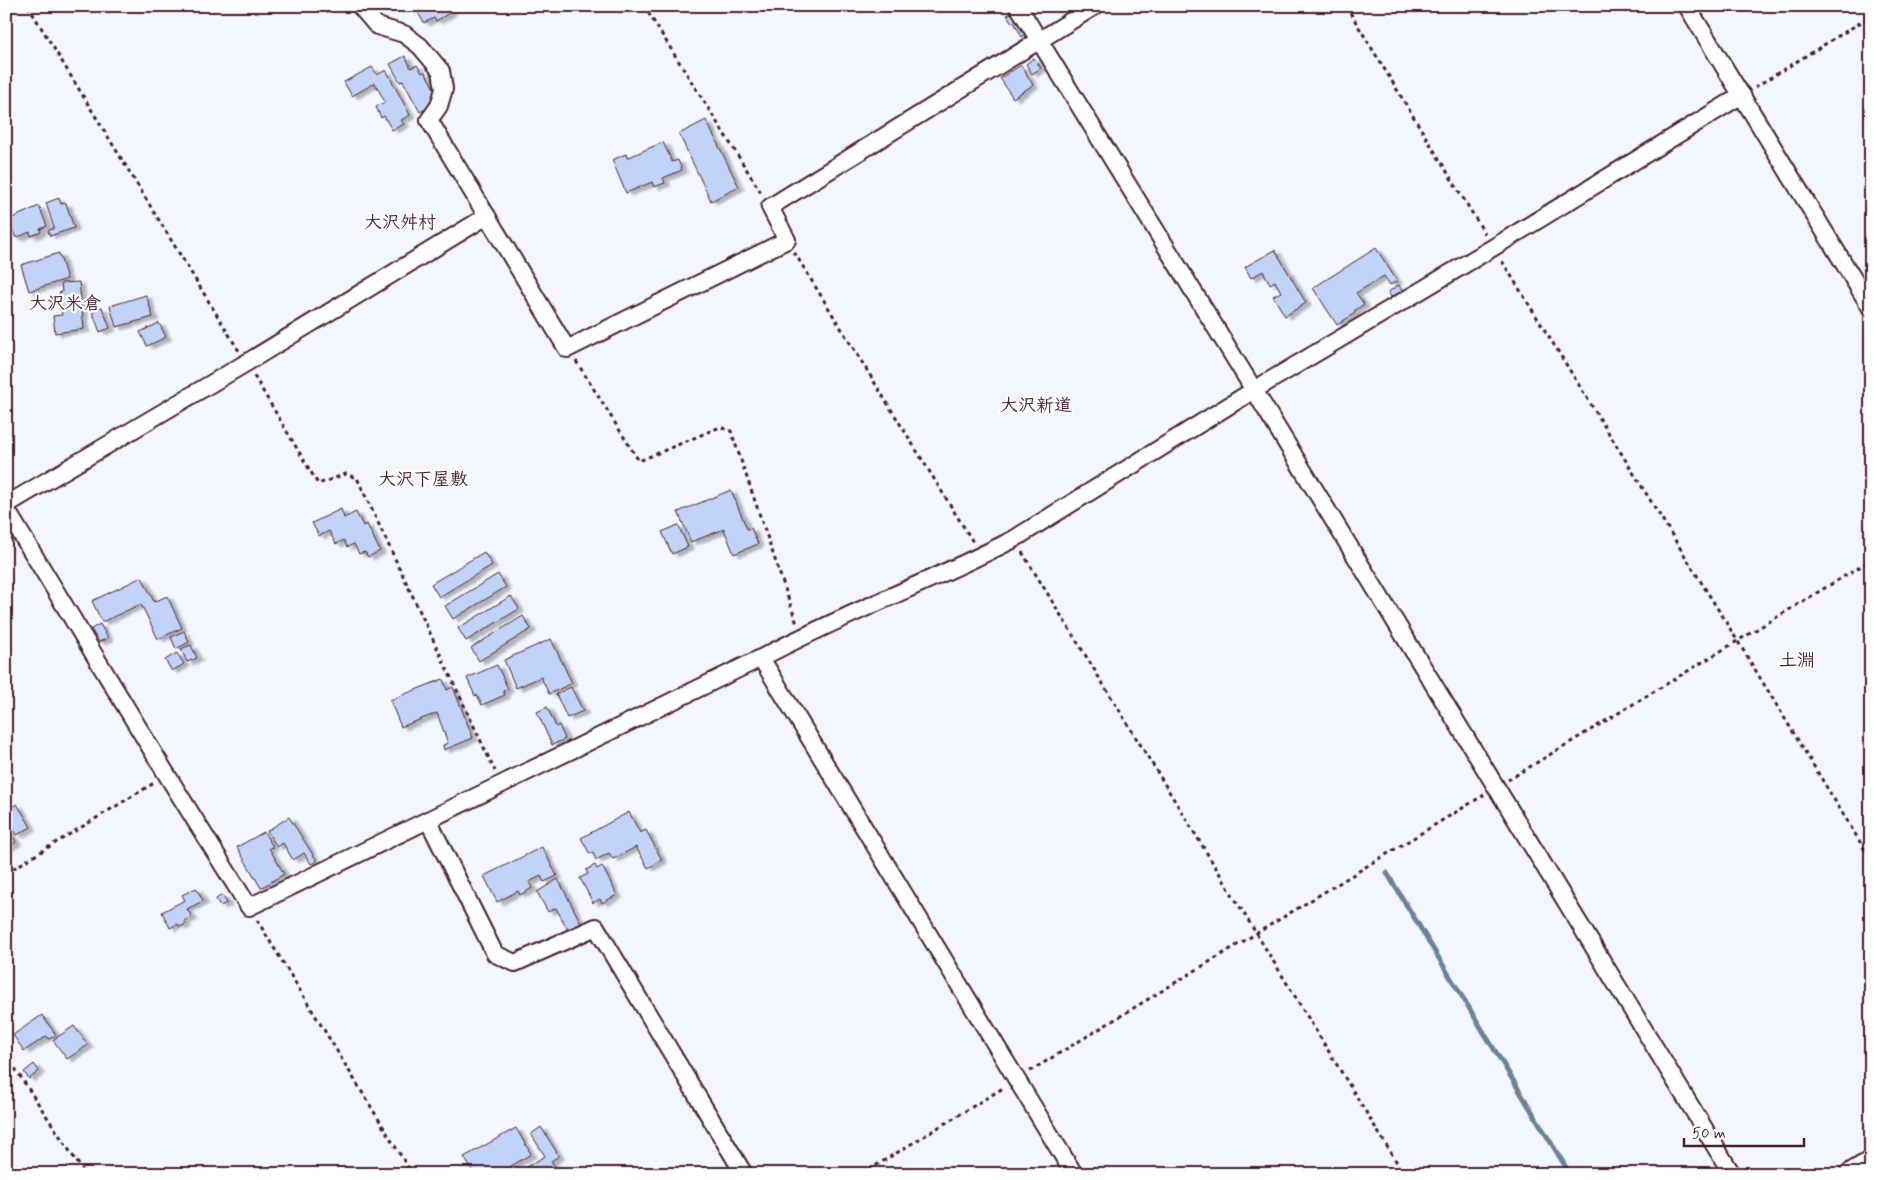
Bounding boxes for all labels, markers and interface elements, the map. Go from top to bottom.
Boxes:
district label: 大沢舛村 [364,211,436,235]
district label: 大沢米倉 [29,292,101,316]
district label: 大沢新道 [1000,394,1072,418]
district label: 大沢下屋敷 [378,468,468,492]
district label: 土淵 [1779,649,1815,673]
scale bar [1684,1115,1804,1147]
text: 50 m [1692,1124,1726,1144]

